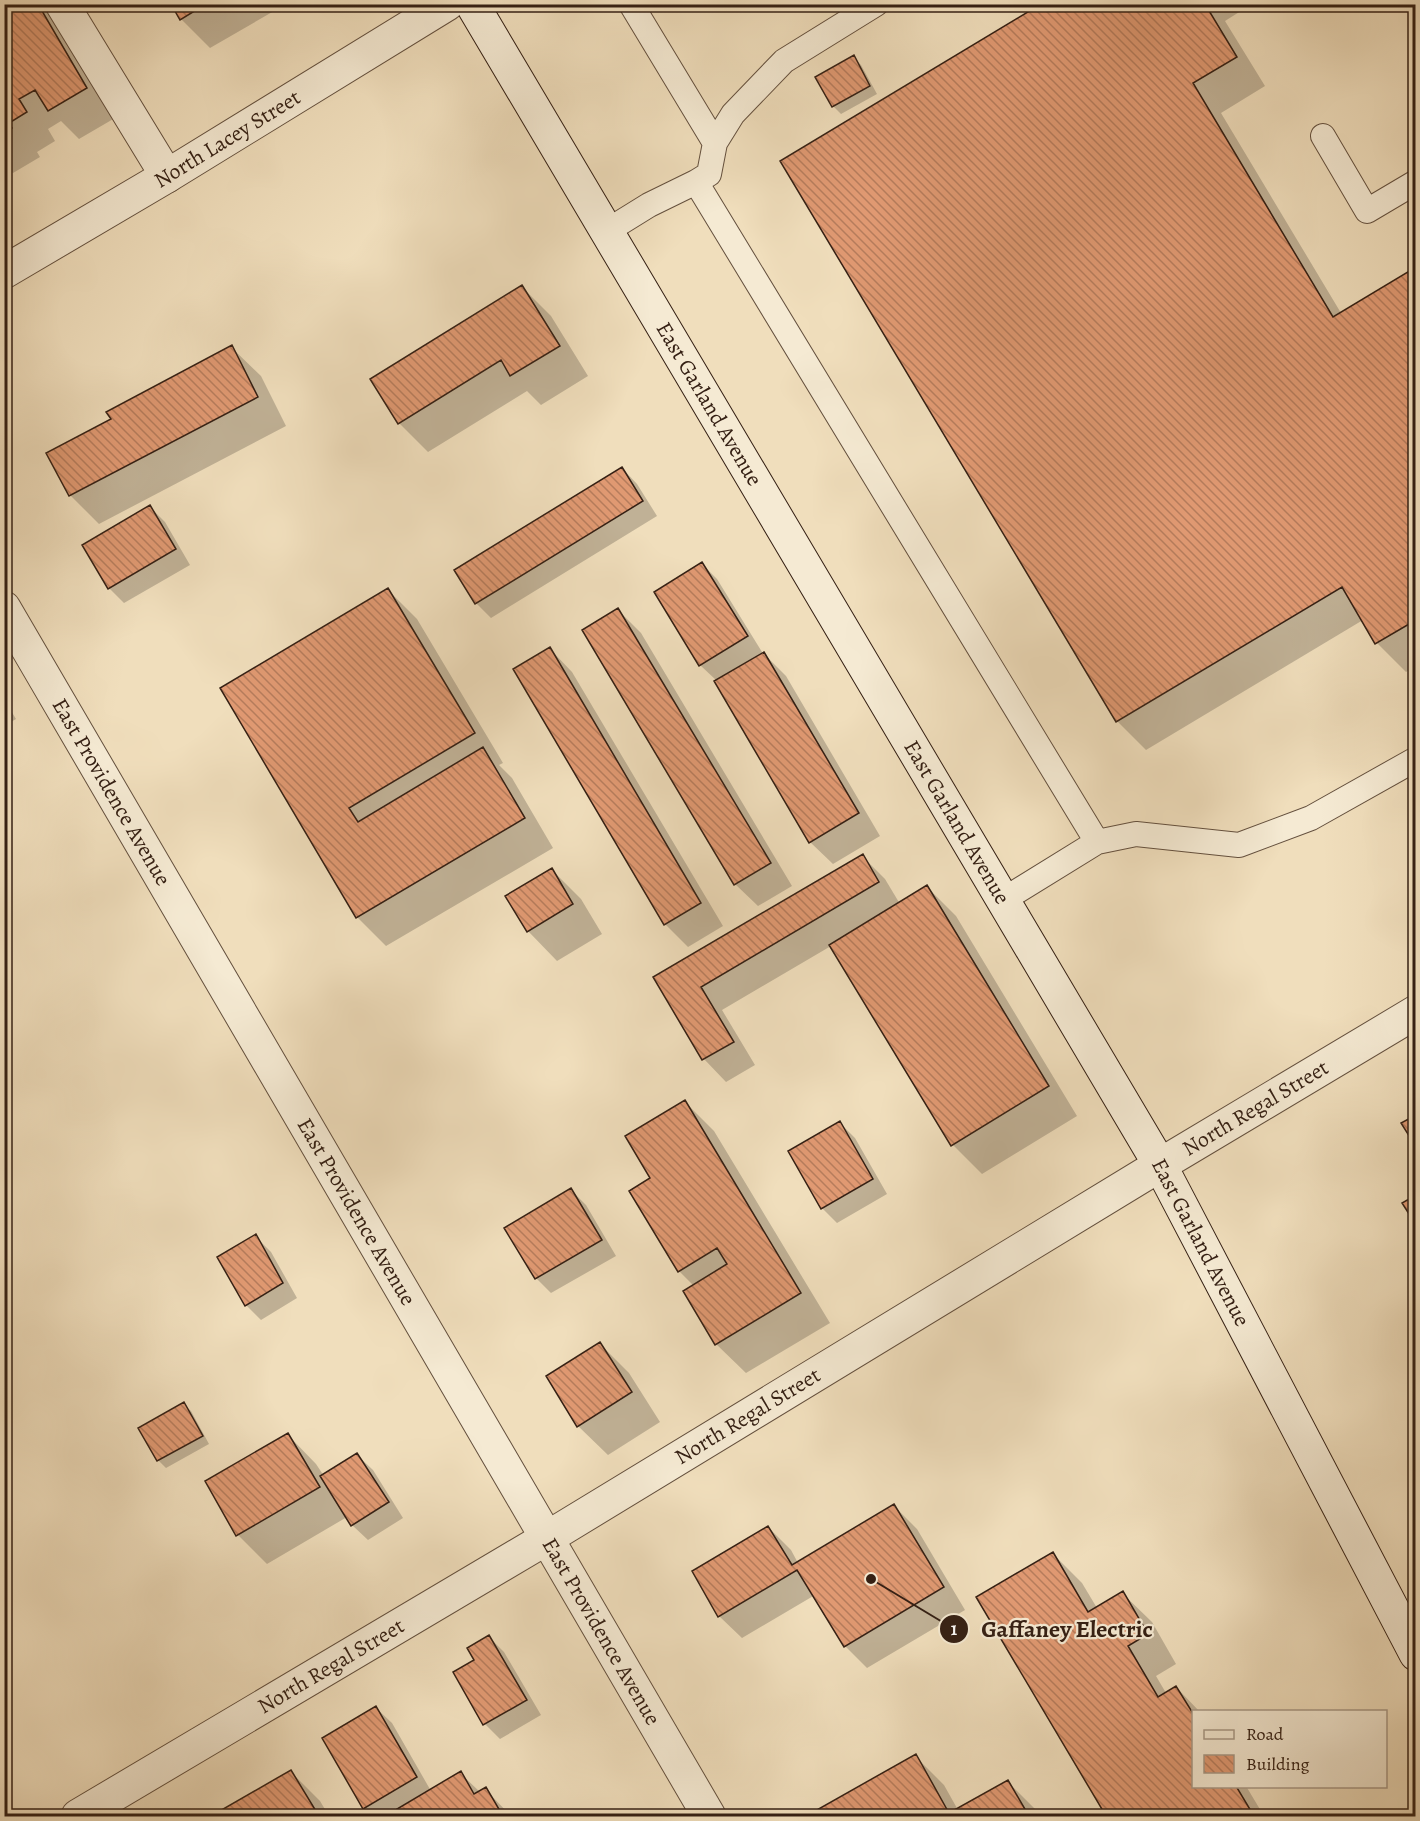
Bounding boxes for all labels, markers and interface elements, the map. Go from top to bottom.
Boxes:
street label: North Lacey Street [149,83,306,195]
street label: East Garland Avenue [649,316,769,492]
street label: East Providence Avenue [45,693,178,891]
street label: East Garland Avenue [897,735,1017,910]
street label: North Regal Street [1177,1053,1334,1163]
street label: East Providence Avenue [290,1112,423,1311]
street label: East Garland Avenue [1144,1153,1257,1332]
street label: North Regal Street [669,1360,826,1472]
street label: East Providence Avenue [535,1532,668,1731]
callout: Gaffaney Electric [939,1608,1165,1650]
street label: North Regal Street [252,1611,410,1721]
text: Gaffaney Electric [981,1613,1153,1645]
text: 1 [951,1617,958,1641]
legend [1192,1710,1387,1788]
text: Road [1246,1722,1284,1746]
text: Building [1246,1752,1310,1776]

